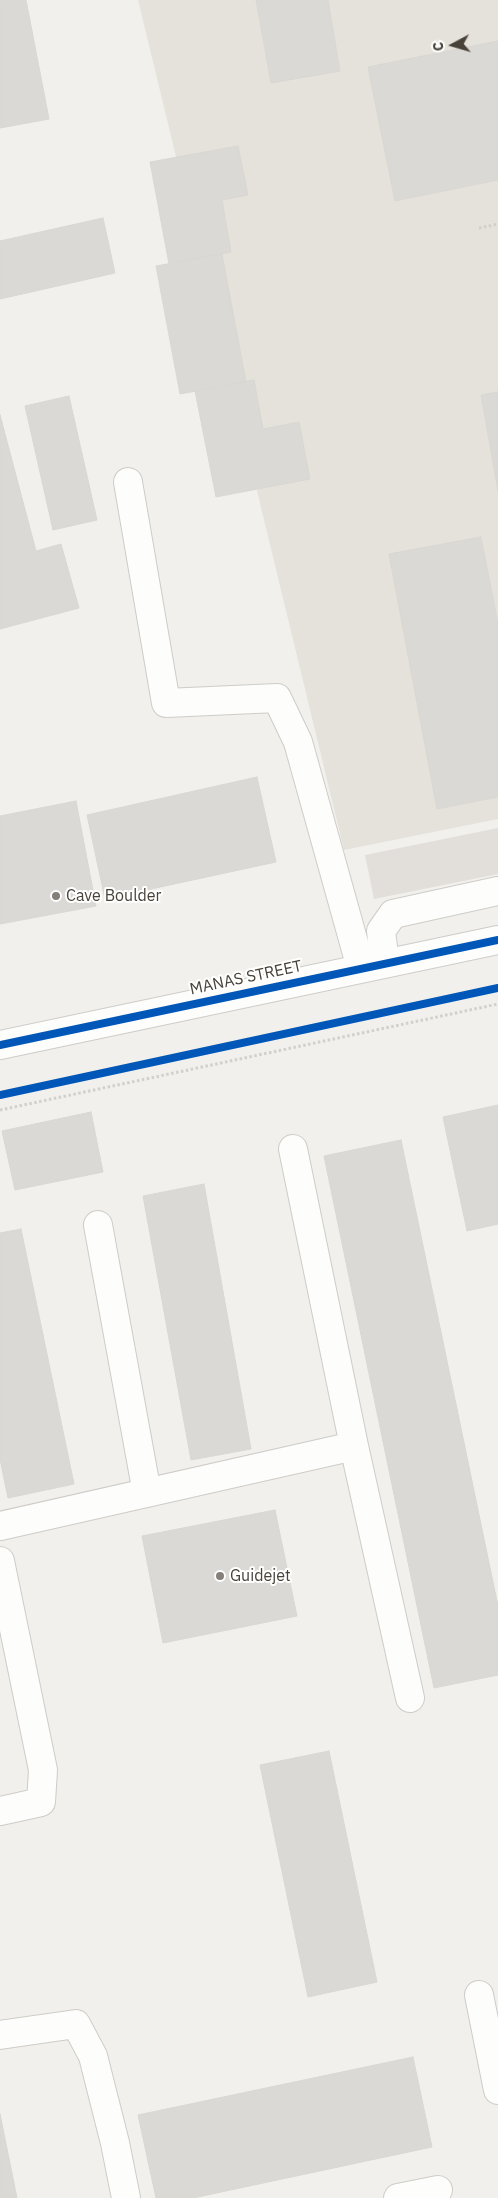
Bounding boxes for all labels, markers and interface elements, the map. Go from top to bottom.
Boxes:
north arrow [428,20,478,70]
text: С [429,41,448,52]
place label: Cave Boulder [66,886,161,906]
marker: Cave Boulder [50,890,62,902]
street label: MANAS STREET [188,957,304,999]
place label: Guidejet [230,1566,291,1586]
marker: Guidejet [214,1570,226,1582]

